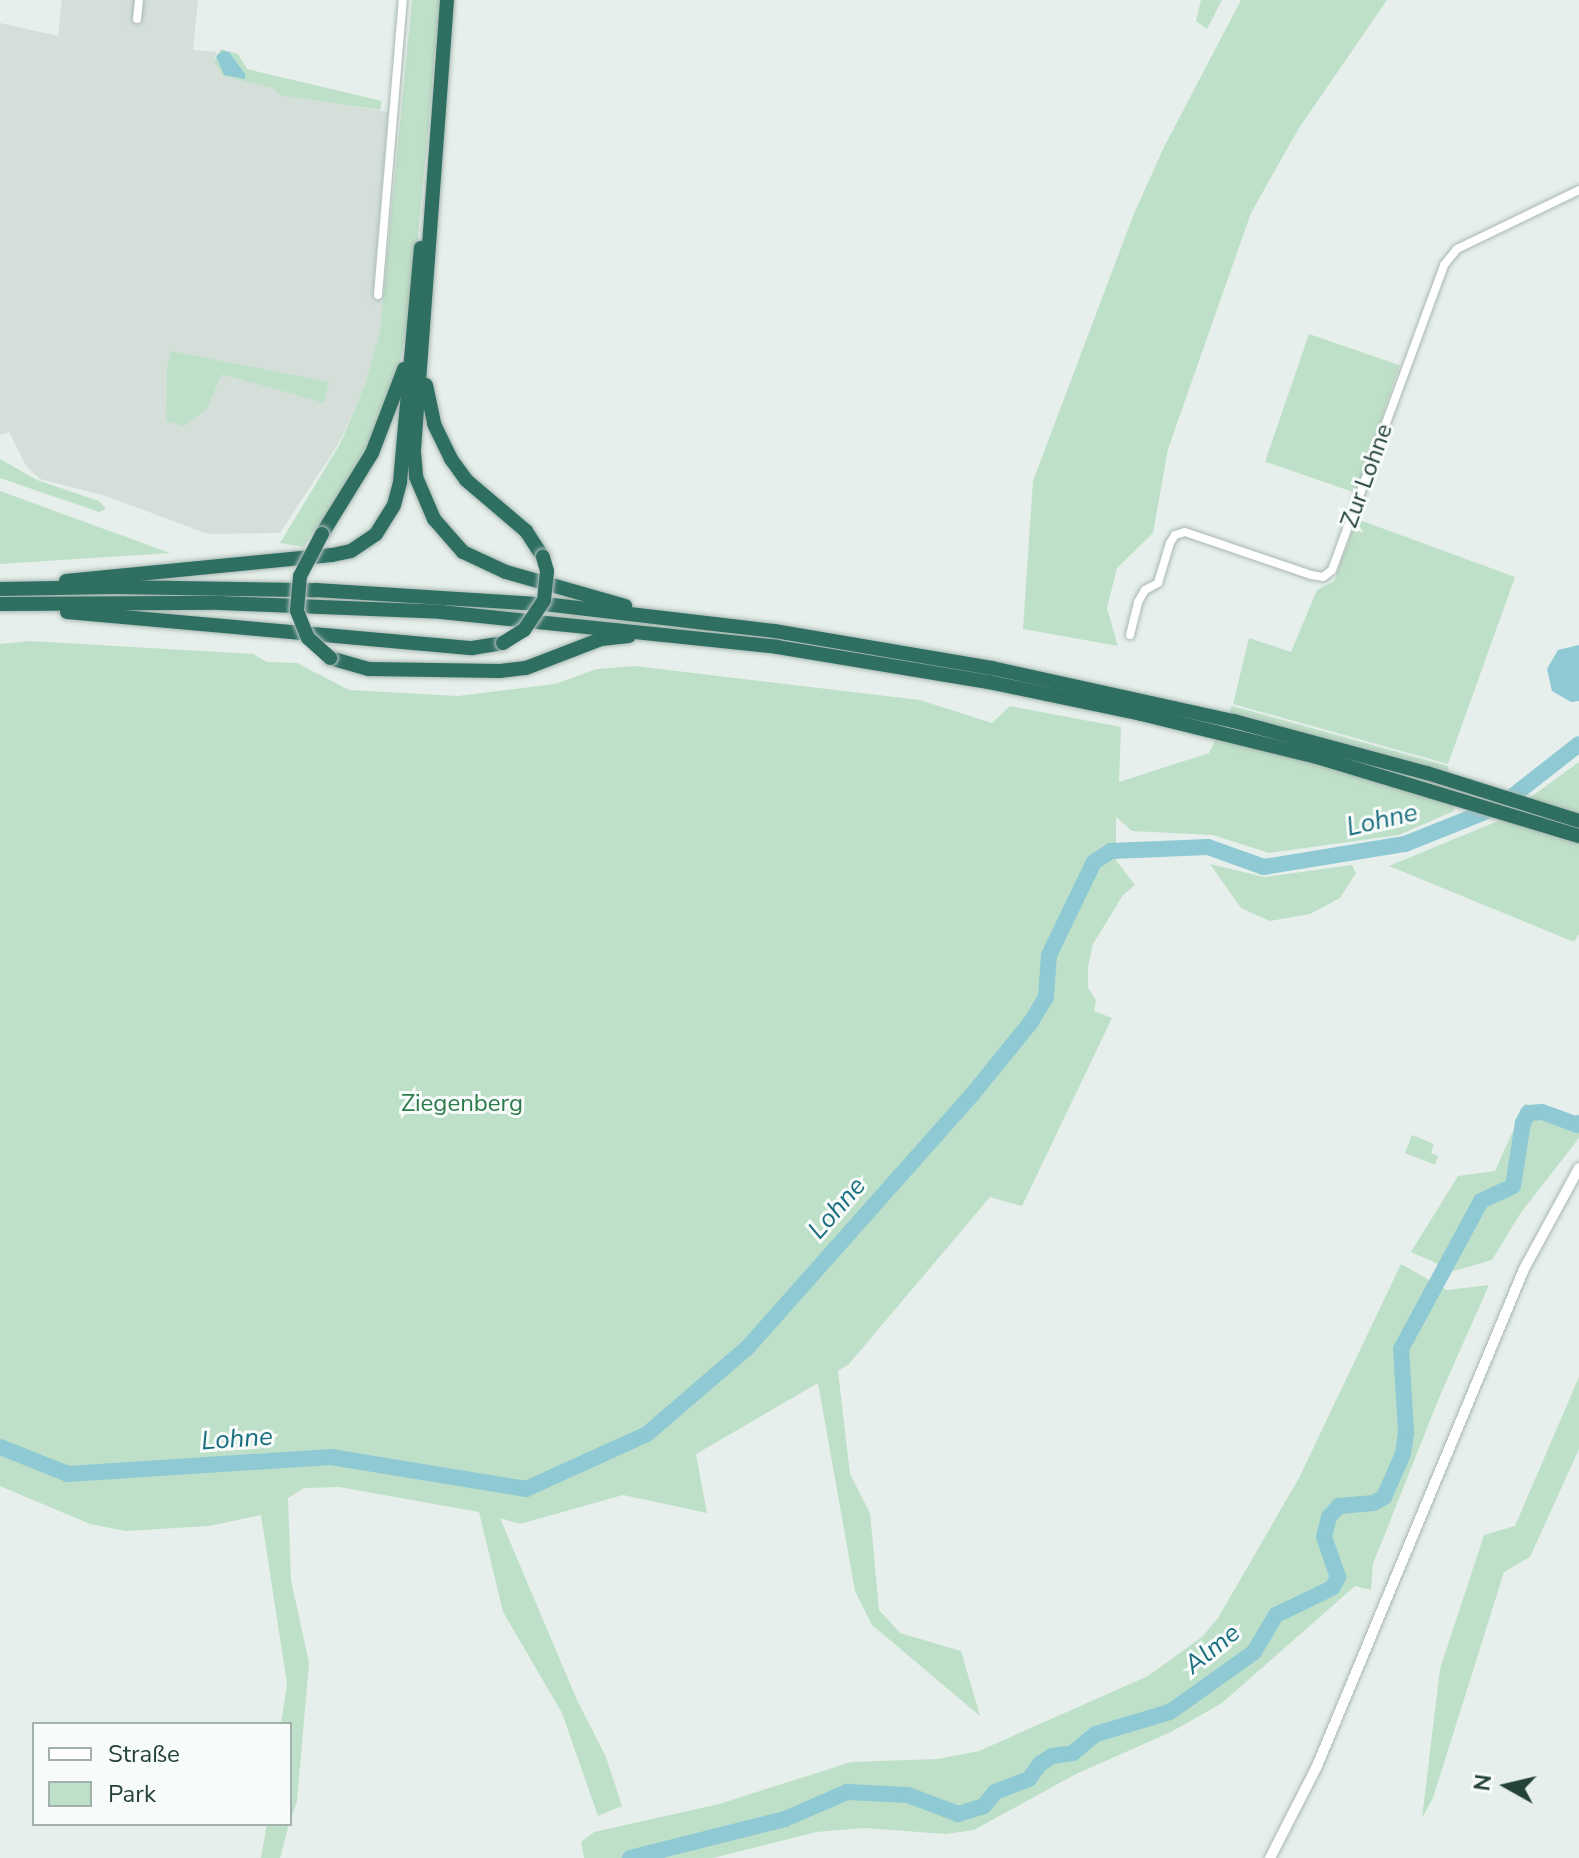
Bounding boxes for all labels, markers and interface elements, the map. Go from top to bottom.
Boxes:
street label: Zur Lohne [1335,420,1399,532]
water label: Lohne [1344,797,1420,843]
park label: Ziegenberg [401,1090,523,1118]
water label: Lohne [802,1171,872,1245]
water label: Lohne [200,1421,274,1457]
water label: Alme [1178,1617,1246,1681]
legend [32,1722,292,1826]
text: Straße [108,1738,180,1770]
north arrow [1467,1746,1547,1826]
text: N [1467,1772,1499,1793]
text: Park [108,1778,156,1810]

